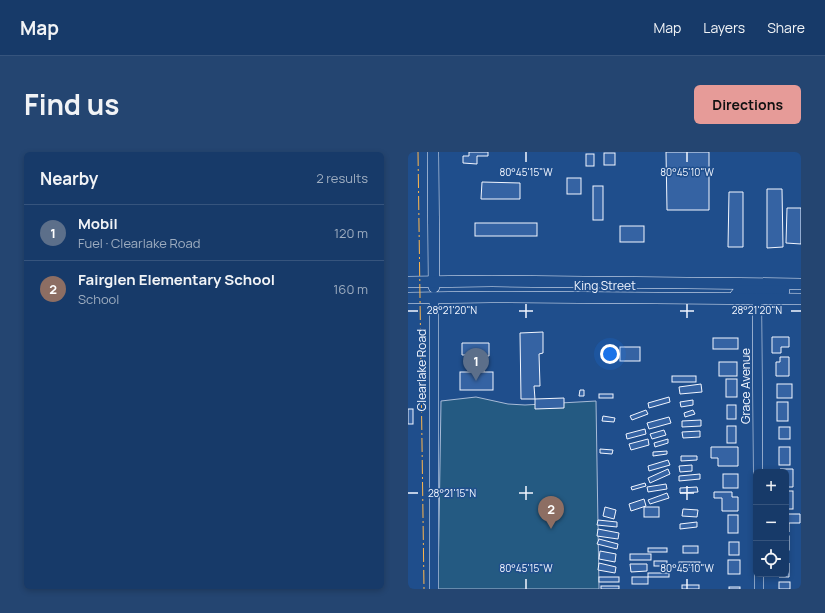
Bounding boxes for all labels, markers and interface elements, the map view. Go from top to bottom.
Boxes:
text: Map [20,15,59,41]
text: Map [653,18,681,37]
text: Layers [703,18,745,37]
text: Share [767,18,805,37]
text: Find us [24,85,119,123]
button: Directions [694,85,801,124]
text: 80°45'15"W [499,165,553,179]
text: 80°45'10"W [660,165,714,179]
text: Nearby [40,167,98,190]
text: 2 results [316,169,368,187]
text: Mobil [78,213,118,234]
text: 1 [50,224,56,242]
text: 120 m [334,224,368,242]
text: Fuel · Clearlake Road [78,234,200,252]
text: Fairglen Elementary School [78,269,275,290]
street label: King Street [574,277,636,294]
text: 2 [49,280,57,298]
text: 160 m [333,280,368,298]
text: School [78,290,119,308]
text: 28°21'20"N [427,303,477,317]
text: 28°21'20"N [732,303,782,317]
street label: Clearlake Road [413,329,430,411]
your location [600,344,620,364]
pin: 1 [463,348,489,381]
street label: Grace Avenue [737,348,754,424]
map controls [753,469,789,577]
button: + [753,469,789,505]
text: 28°21'15"N [428,486,476,500]
pin: 2 [538,496,564,529]
button: − [753,505,789,541]
button: locate [753,541,789,577]
text: 80°45'15"W [499,561,553,575]
text: 80°45'10"W [660,561,714,575]

